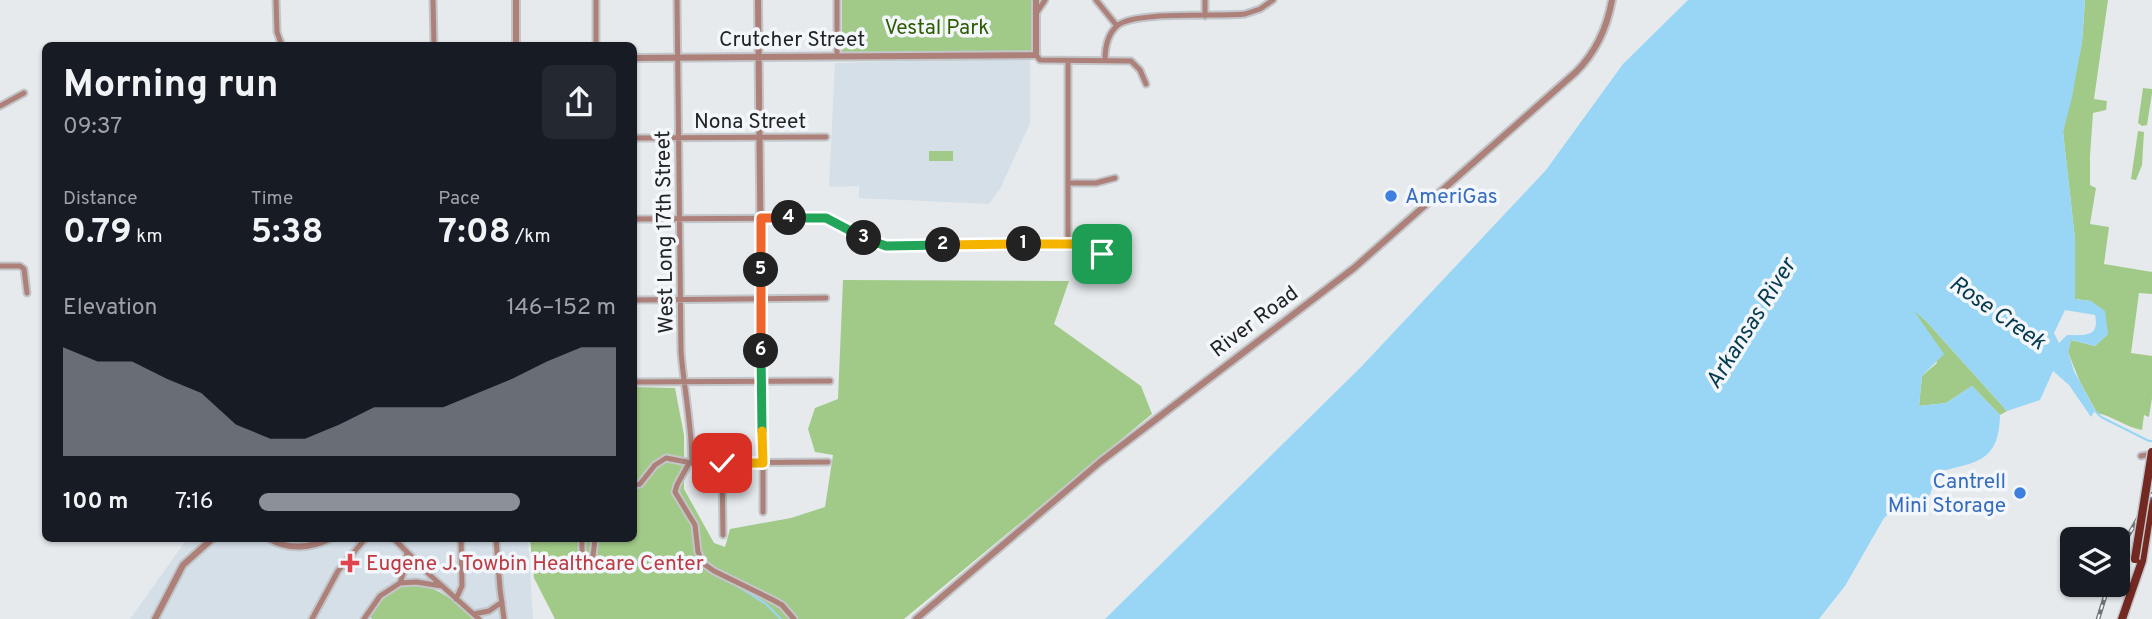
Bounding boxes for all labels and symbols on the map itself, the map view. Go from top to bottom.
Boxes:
park label: Vestal Park [885,15,989,42]
street label: Crutcher Street [719,27,865,54]
street label: Nona Street [694,109,806,136]
street label: West Long 17th Street [650,130,681,334]
place label: AmeriGas [1405,184,1498,211]
marker: AmeriGas [1383,188,1399,204]
pin: 4 [772,200,806,235]
pin: 3 [846,220,882,256]
pin [1072,224,1132,284]
pin: 1 [1006,226,1042,262]
pin: 2 [926,228,960,262]
pin: 5 [744,252,778,288]
water label: Arkansas River [1700,252,1805,395]
water label: Rose Creek [1943,270,2051,358]
street label: River Road [1206,280,1304,364]
pin: 6 [744,334,778,368]
pin [692,433,752,493]
place label: Cantrell Mini Storage [1888,469,2006,520]
marker: Cantrell Mini Storage [2012,485,2028,501]
place label: Eugene J. Towbin Healthcare Center [366,551,704,578]
marker: Eugene J. Towbin Healthcare Center [340,553,360,573]

